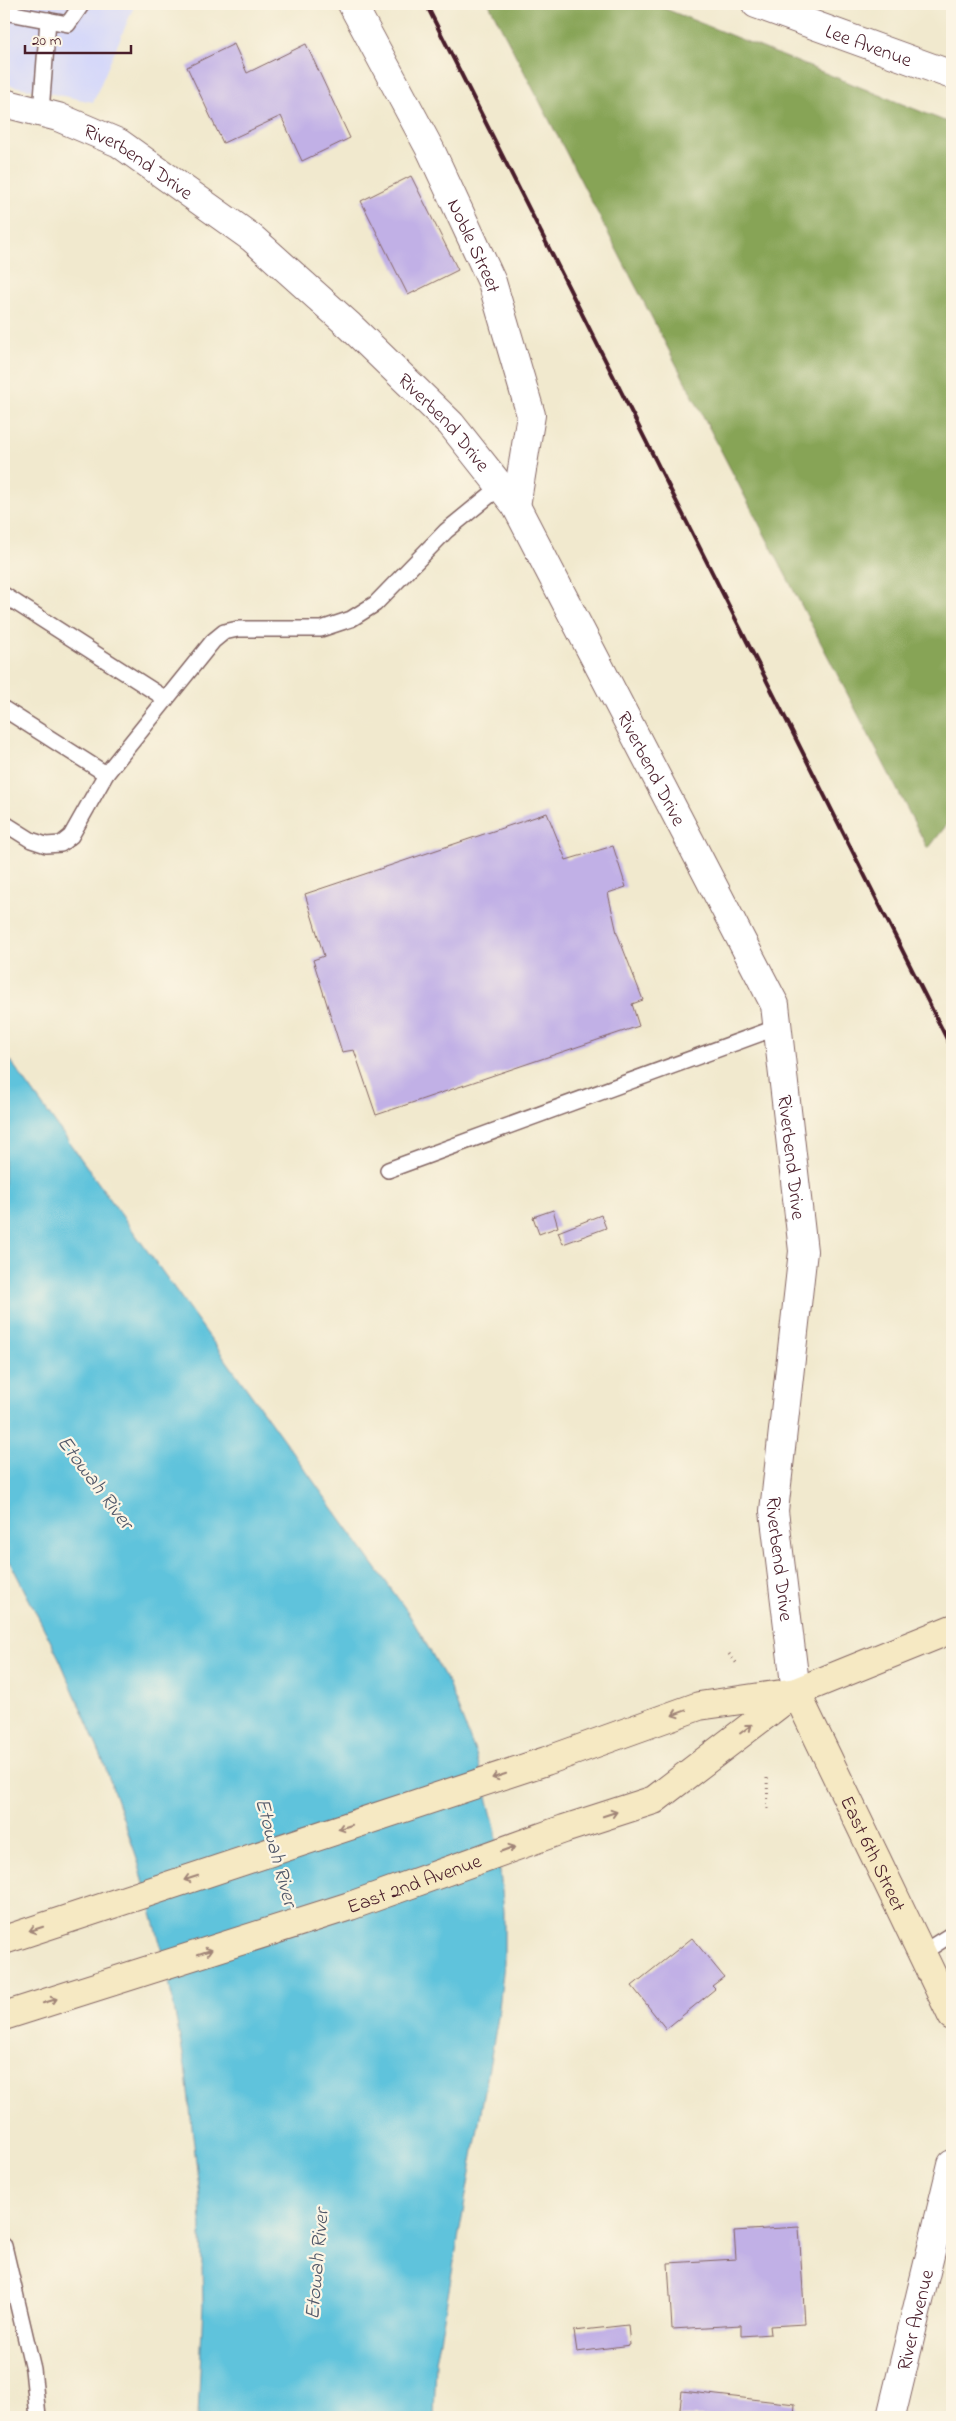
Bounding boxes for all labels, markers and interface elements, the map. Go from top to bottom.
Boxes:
street label: Lee Avenue [821,18,915,76]
scale bar [25,22,131,54]
text: 20 m [32,30,62,52]
street label: Riverbend Drive [78,117,198,208]
street label: Noble Street [438,195,506,297]
street label: Riverbend Drive [390,367,496,479]
street label: Riverbend Drive [608,707,692,832]
street label: Riverbend Drive [768,1093,811,1222]
water label: Etowah River [49,1430,141,1539]
street label: Riverbend Drive [757,1494,799,1623]
one-way arrow [672,1709,687,1718]
one-way arrow [739,1724,753,1734]
one-way arrow [492,1772,508,1781]
street label: East 6th Street [831,1792,912,1917]
water label: Etowah River [246,1795,305,1912]
one-way arrow [602,1809,617,1818]
one-way arrow [338,1823,353,1832]
one-way arrow [500,1844,515,1853]
street label: East 2nd Avenue [344,1848,486,1923]
one-way arrow [183,1874,199,1883]
one-way arrow [29,1925,45,1934]
one-way arrow [197,1947,213,1957]
one-way arrow [42,1996,58,2006]
water label: Etowah River [298,2205,338,2321]
street label: River Avenue [891,2267,943,2374]

